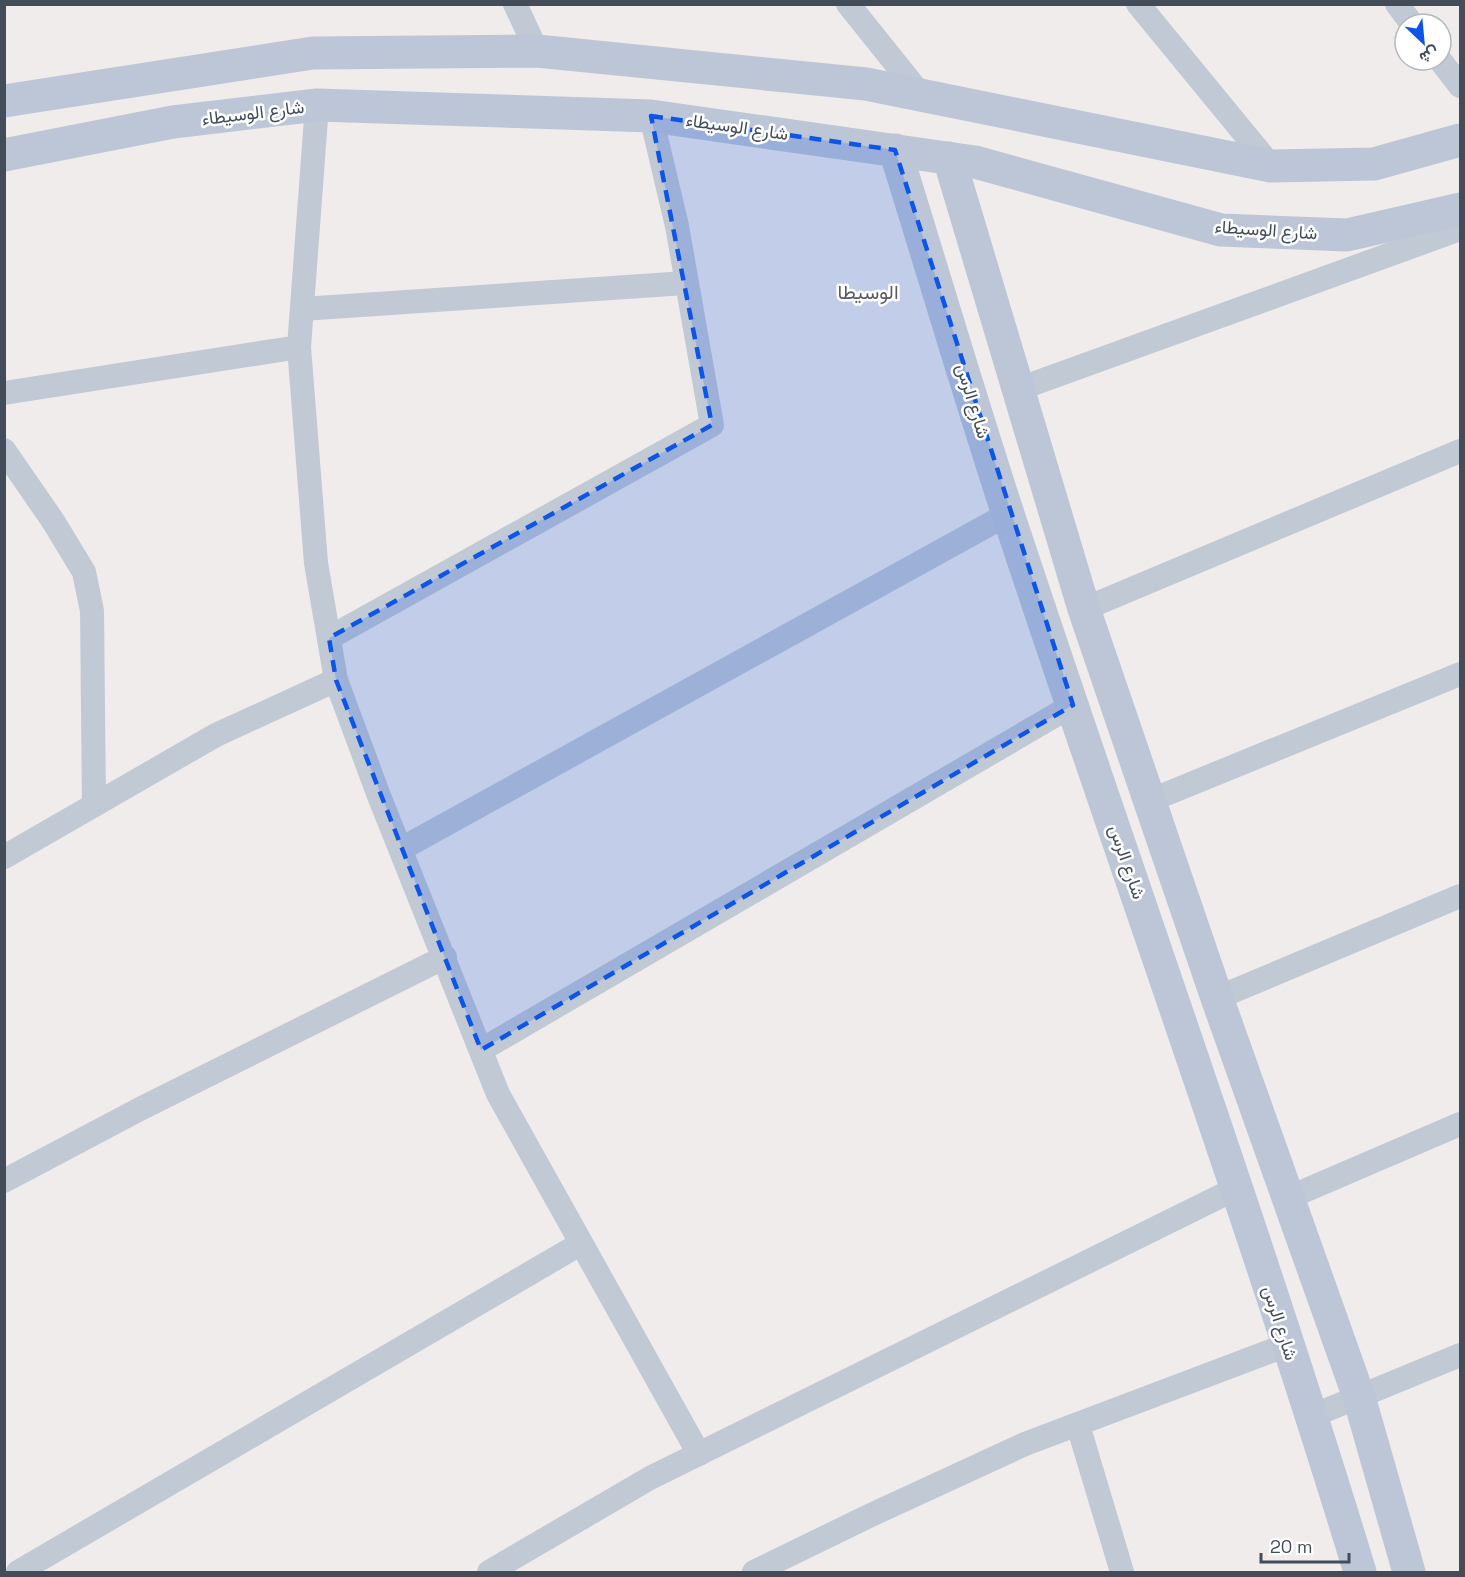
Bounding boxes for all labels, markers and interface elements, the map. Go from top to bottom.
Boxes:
north arrow [1393,12,1453,72]
text: ش [1416,41,1443,69]
street label: شارع الوسيطاء [200,95,306,131]
street label: شارع الوسيطاء [684,108,790,146]
street label: شارع الوسيطاء [1214,214,1318,246]
district label: الوسيطا [837,279,899,305]
street label: شارع الرس [950,361,996,441]
street label: شارع الرس [1103,822,1151,902]
street label: شارع الرس [1257,1283,1303,1363]
scale bar [1261,1526,1350,1564]
text: 20 m [1270,1535,1313,1558]

